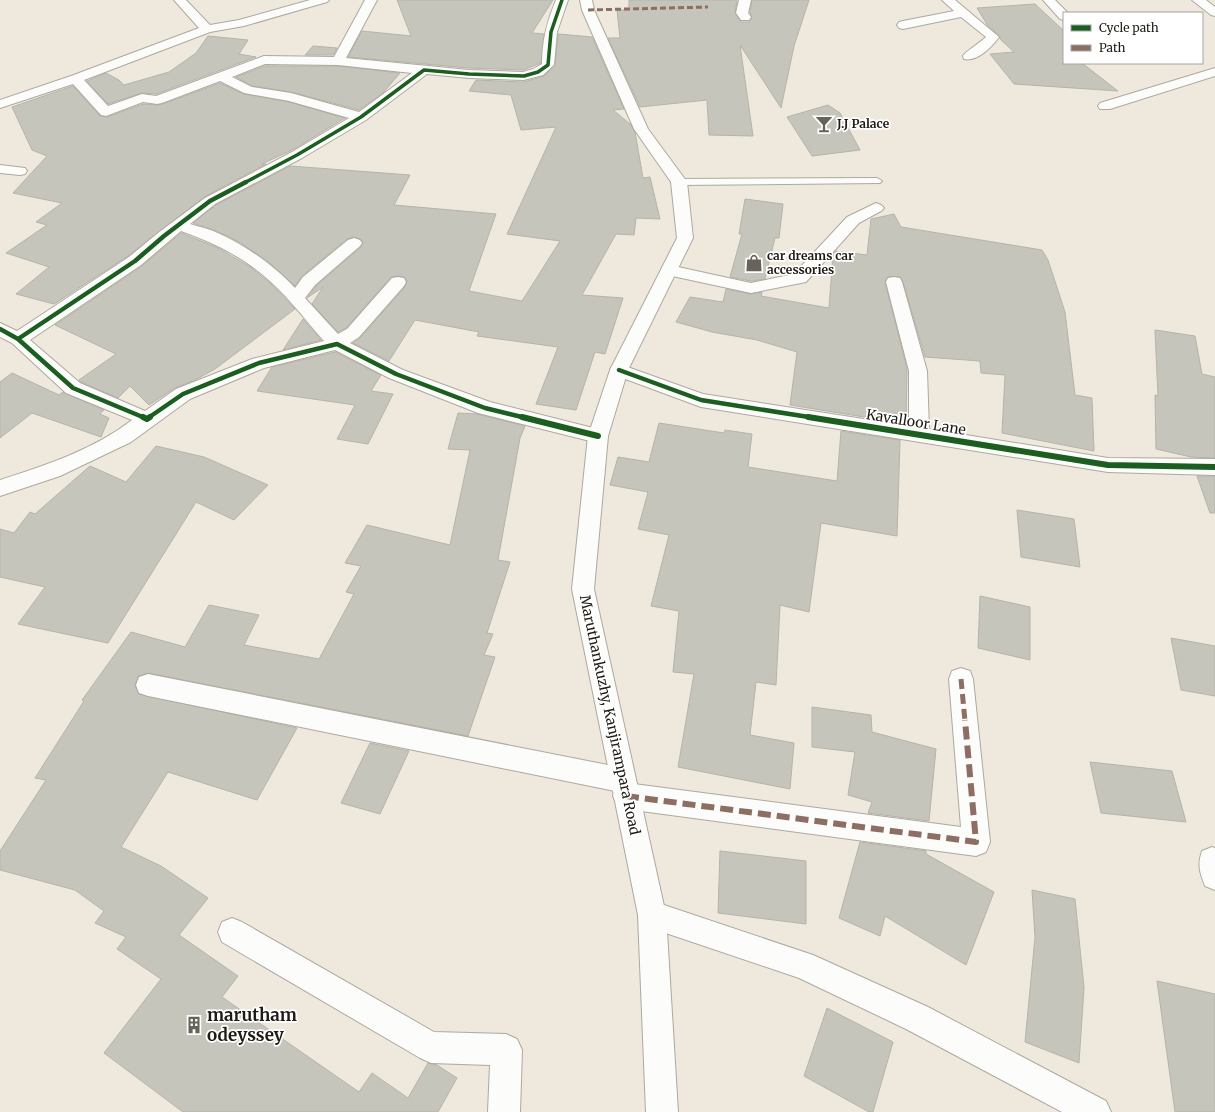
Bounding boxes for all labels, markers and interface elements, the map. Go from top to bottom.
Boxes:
legend [1063,12,1203,64]
text: Cycle path [1099,20,1159,35]
text: Path [1099,40,1125,55]
bar icon: J.J Palace [814,114,834,134]
place label: J.J Palace [836,116,890,131]
place label: car dreams car accessories [767,248,854,277]
shop icon: car dreams car accessories [744,253,764,273]
street label: Kavalloor Lane [865,405,967,439]
street label: Maruthankuzhy, Kanjirampara Road [576,593,644,837]
place label: marutham odeyssey [207,1004,297,1046]
building icon: marutham odeyssey [184,1015,204,1035]

